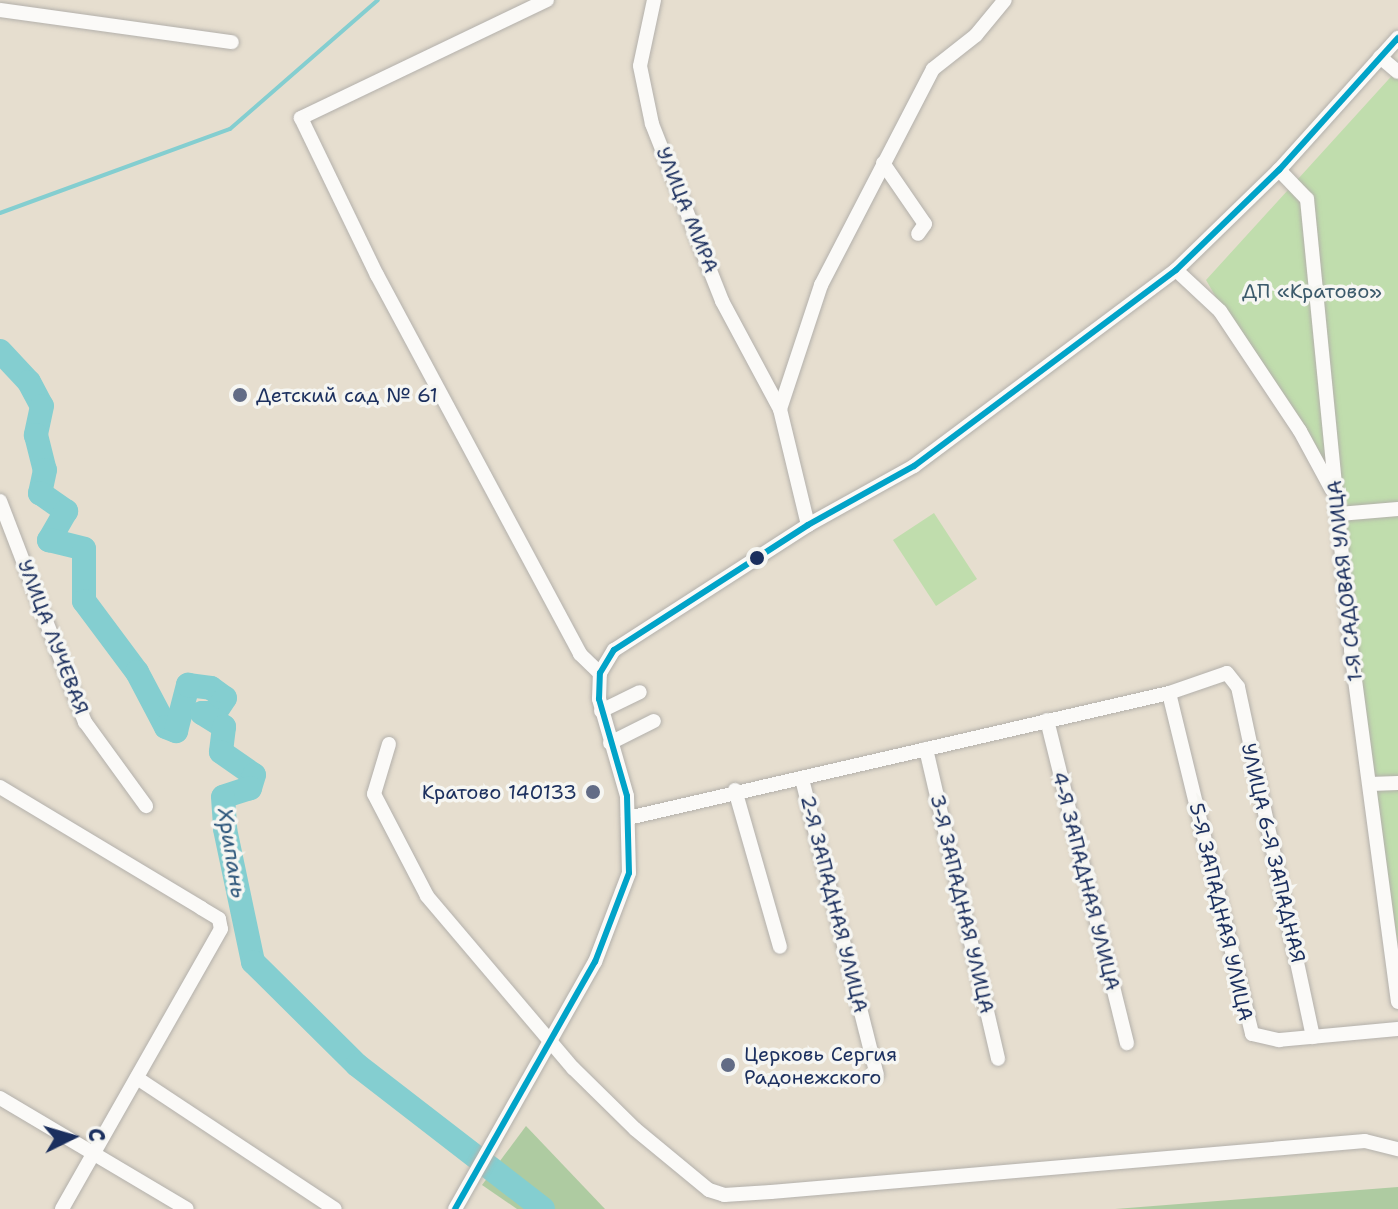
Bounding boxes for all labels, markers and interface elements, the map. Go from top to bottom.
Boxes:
street label: УЛИЦА МИРА [651,144,723,276]
park label: ДП «Кратово» [1242,279,1382,303]
place label: Детский сад № 61 [256,383,438,407]
marker: Детский сад № 61 [231,386,249,404]
street label: 1-Я САДОВАЯ УЛИЦА [1322,479,1368,683]
unlabelled marker [749,550,765,566]
street label: УЛИЦА ЛУЧЕВАЯ [12,556,94,718]
street label: УЛИЦА 6-Я ЗАПАДНАЯ [1236,741,1310,965]
street label: 4-Я ЗАПАДНАЯ УЛИЦА [1047,769,1125,993]
place label: Кратово 140133 [422,780,577,804]
marker: Кратово 140133 [584,783,602,801]
street label: 3-Я ЗАПАДНАЯ УЛИЦА [925,792,999,1016]
street label: 2-Я ЗАПАДНАЯ УЛИЦА [795,793,873,1015]
street label: 5-Я ЗАПАДНАЯ УЛИЦА [1184,801,1258,1023]
water label: Хрипань [212,806,252,900]
place label: Церковь Сергия Радонежского [744,1042,897,1089]
marker: Церковь Сергия Радонежского [719,1056,737,1074]
north arrow [32,1097,112,1177]
text: С [81,1127,111,1143]

